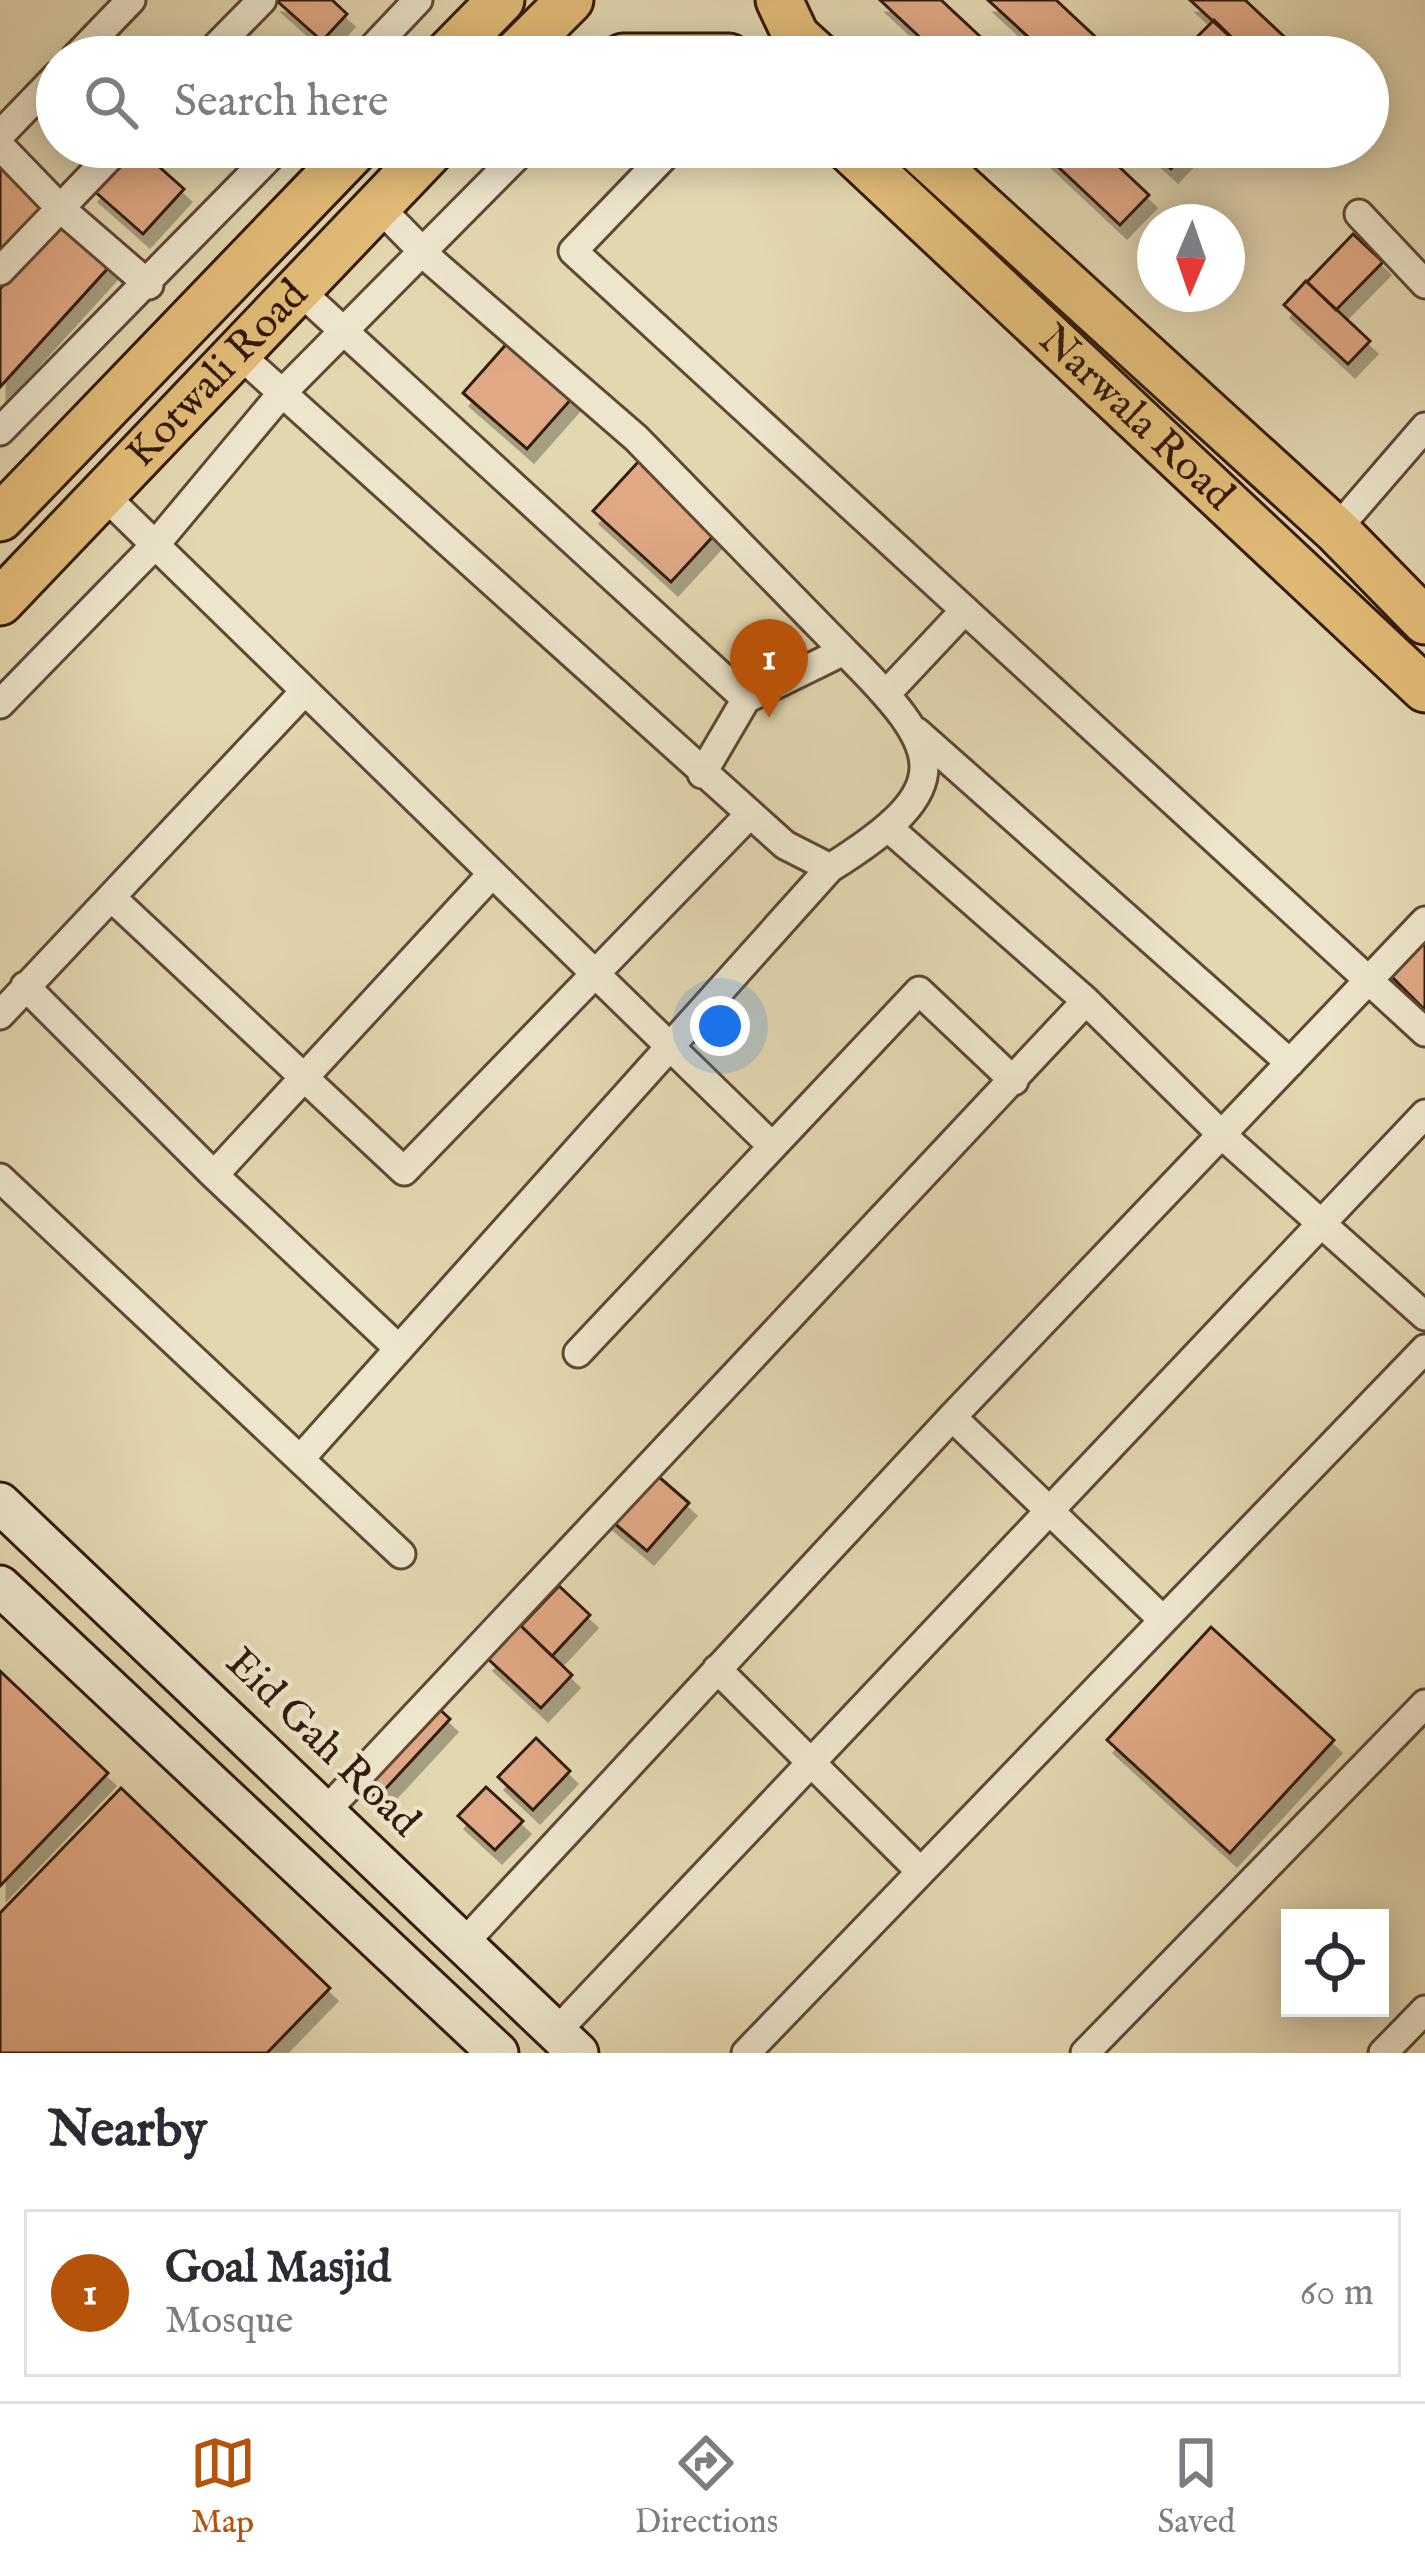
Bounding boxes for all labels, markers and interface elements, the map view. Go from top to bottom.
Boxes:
search box [36,36,1389,168]
icon: search [78,69,144,135]
text: Search here [174,74,388,131]
north arrow [1137,204,1245,312]
street label: Kotwali Road [115,269,320,479]
street label: Narwala Road [1027,314,1245,523]
pin: 1 [730,619,808,718]
your location [690,996,750,1056]
street label: Eid Gah Road [214,1637,431,1849]
map controls [1281,1909,1389,2017]
button: locate [1281,1909,1389,2017]
text: Nearby [48,2099,207,2164]
text: Goal Masjid [165,2240,391,2297]
text: 1 [83,2269,97,2318]
text: 60 m [1300,2269,1374,2318]
text: Mosque [165,2297,293,2346]
tab: Map [190,2430,256,2544]
tab: Directions [635,2430,778,2544]
tab: Saved [1157,2430,1235,2544]

